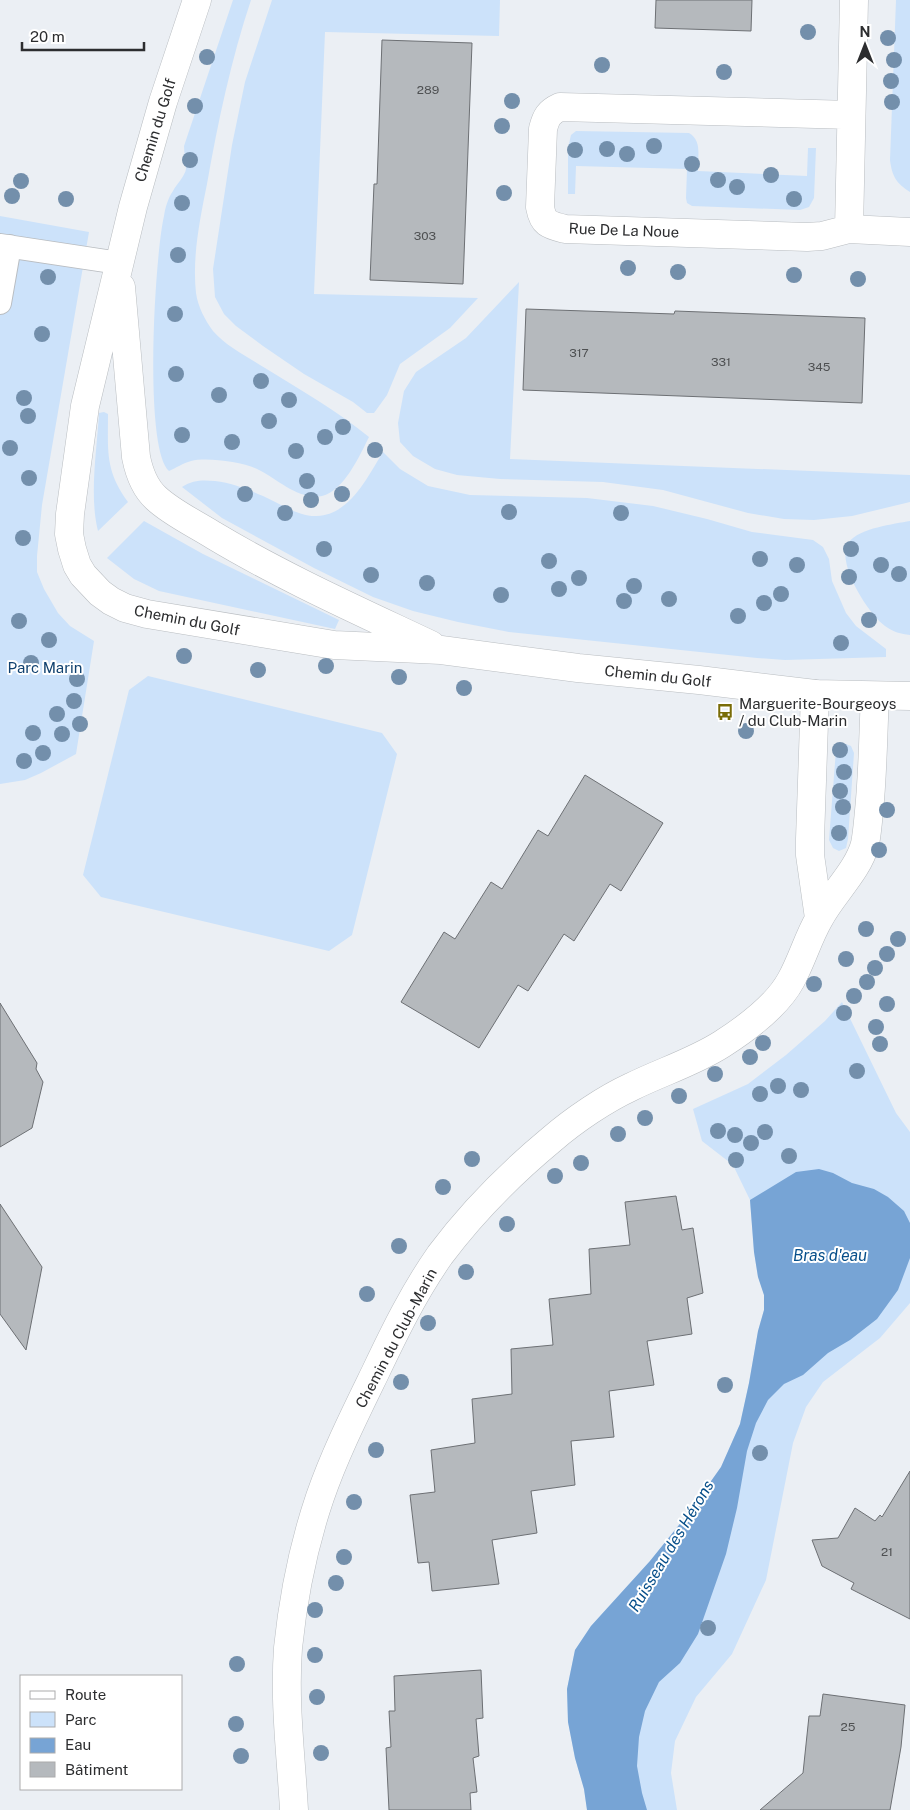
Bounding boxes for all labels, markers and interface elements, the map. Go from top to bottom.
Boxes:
scale bar [22,20,145,52]
north arrow [840,20,890,70]
text: N [860,24,870,40]
text: 20 m [30,28,65,45]
street label: Chemin du Golf [131,76,179,184]
house number: 289 [417,83,439,97]
street label: Rue De La Noue [569,220,679,240]
house number: 303 [414,229,436,243]
house number: 317 [569,346,589,360]
house number: 331 [711,355,731,369]
house number: 345 [808,360,831,374]
street label: Chemin du Golf [133,601,241,639]
park label: Parc Marin [7,659,83,676]
street label: Chemin du Golf [604,662,712,690]
place label: Marguerite-Bourgeoys / du Club-Marin [739,695,896,729]
bus stop icon: Marguerite-Bourgeoys / du Club-Marin [715,702,735,722]
water label: Bras d'eau [793,1246,867,1265]
street label: Chemin du Club-Marin [352,1265,440,1411]
water label: Ruisseau des Hérons [624,1477,718,1615]
house number: 21 [881,1545,893,1559]
legend [20,1675,182,1790]
text: Route [65,1686,106,1703]
text: Parc [65,1711,97,1728]
house number: 25 [841,1720,856,1734]
text: Eau [65,1736,91,1753]
text: Bâtiment [65,1761,128,1778]

